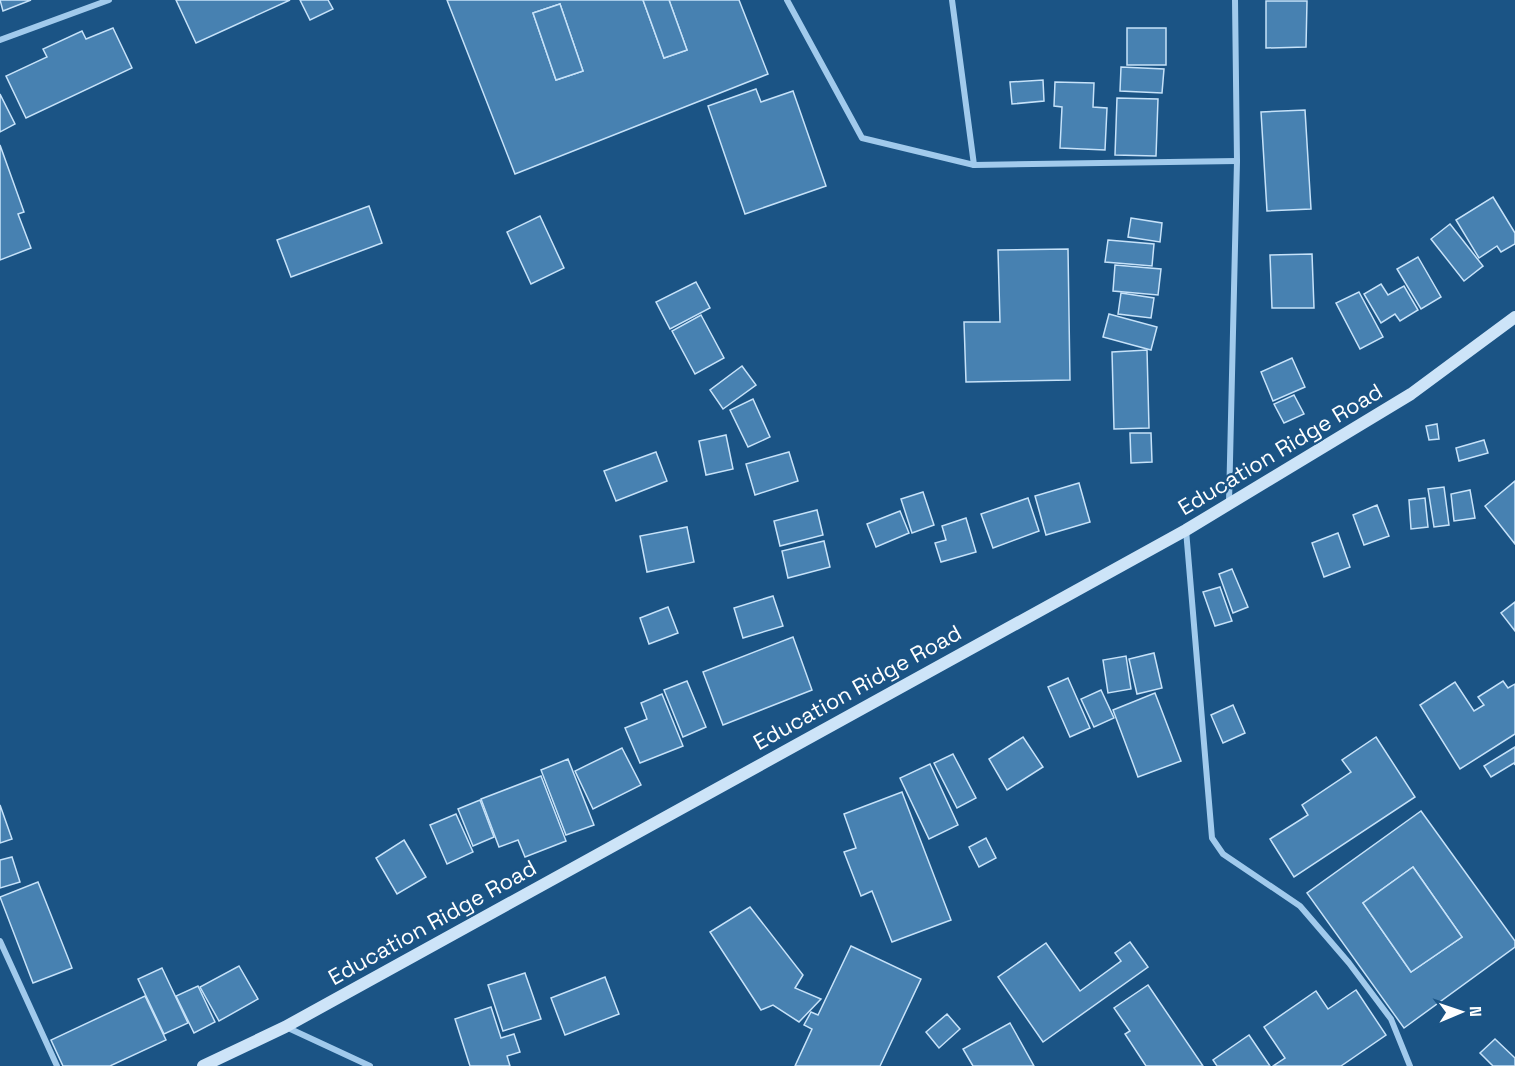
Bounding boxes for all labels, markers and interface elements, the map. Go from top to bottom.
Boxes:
street label: Education Ridge Road [1173,377,1387,521]
street label: Education Ridge Road [748,618,966,756]
street label: Education Ridge Road [323,853,541,991]
north arrow [1431,982,1491,1042]
text: N [1465,1006,1486,1017]

